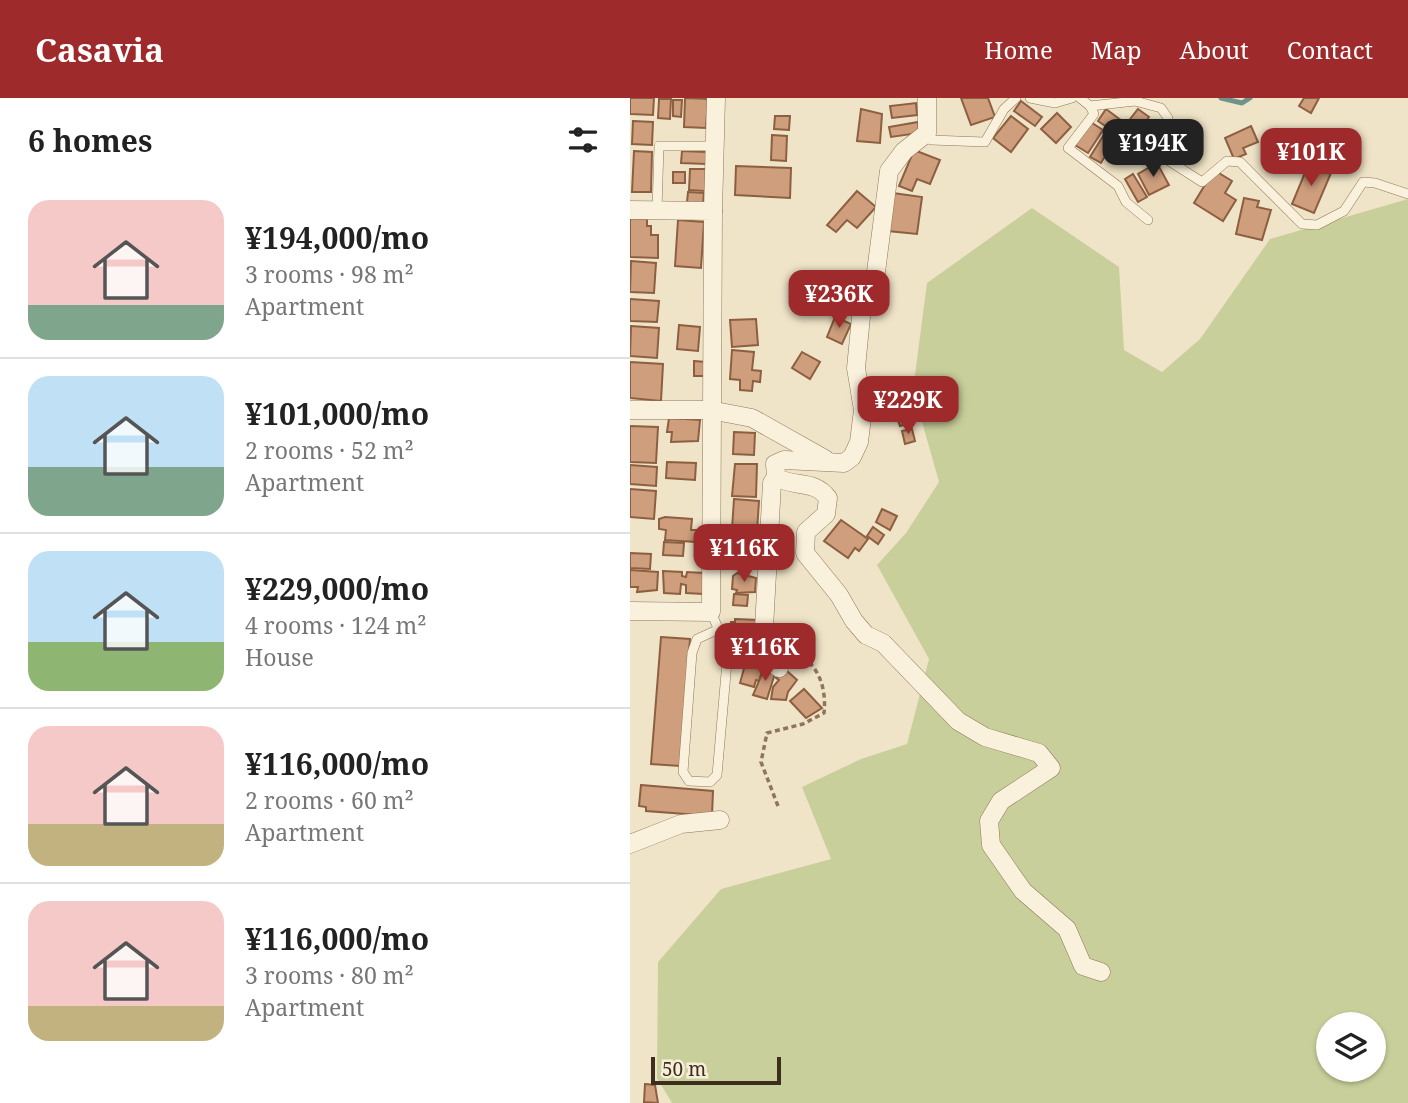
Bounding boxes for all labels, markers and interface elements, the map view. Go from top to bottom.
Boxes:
text: Casavia [35,27,164,72]
text: Home [984,33,1053,66]
text: Map [1091,33,1142,66]
text: About [1180,33,1249,66]
text: Contact [1287,33,1373,66]
text: 6 homes [28,120,152,161]
pin: ¥194K [1104,120,1202,179]
icon: filters [564,121,602,159]
text: ¥194K [1119,126,1187,158]
pin: ¥101K [1262,129,1360,188]
text: ¥101K [1277,135,1345,167]
text: ¥194,000/mo [245,217,429,258]
icon: home [84,228,168,312]
text: 3 rooms · 98 m² [245,258,414,290]
pin: ¥236K [790,271,888,330]
text: ¥236K [805,277,873,309]
text: Apartment [245,290,364,322]
pin: ¥229K [859,376,957,436]
text: ¥229K [874,383,942,415]
text: ¥101,000/mo [245,393,429,434]
icon: home [84,404,168,488]
text: 2 rooms · 52 m² [245,434,414,466]
text: Apartment [245,466,364,498]
pin: ¥116K [695,524,793,584]
text: ¥116K [710,531,778,563]
text: ¥229,000/mo [245,568,429,609]
icon: home [84,579,168,663]
text: 4 rooms · 124 m² [245,609,427,641]
pin: ¥116K [716,624,814,683]
text: ¥116K [731,630,799,662]
text: House [245,641,314,673]
text: ¥116,000/mo [245,743,429,784]
icon: home [84,754,168,838]
text: 2 rooms · 60 m² [245,784,414,816]
text: Apartment [245,816,364,848]
text: ¥116,000/mo [245,918,429,959]
icon: home [84,929,168,1013]
text: 3 rooms · 80 m² [245,959,414,991]
text: Apartment [245,991,364,1023]
map controls [1316,1012,1386,1082]
button: layers [1316,1012,1386,1082]
scale bar [651,1054,780,1086]
text: 50 m [662,1056,706,1082]

